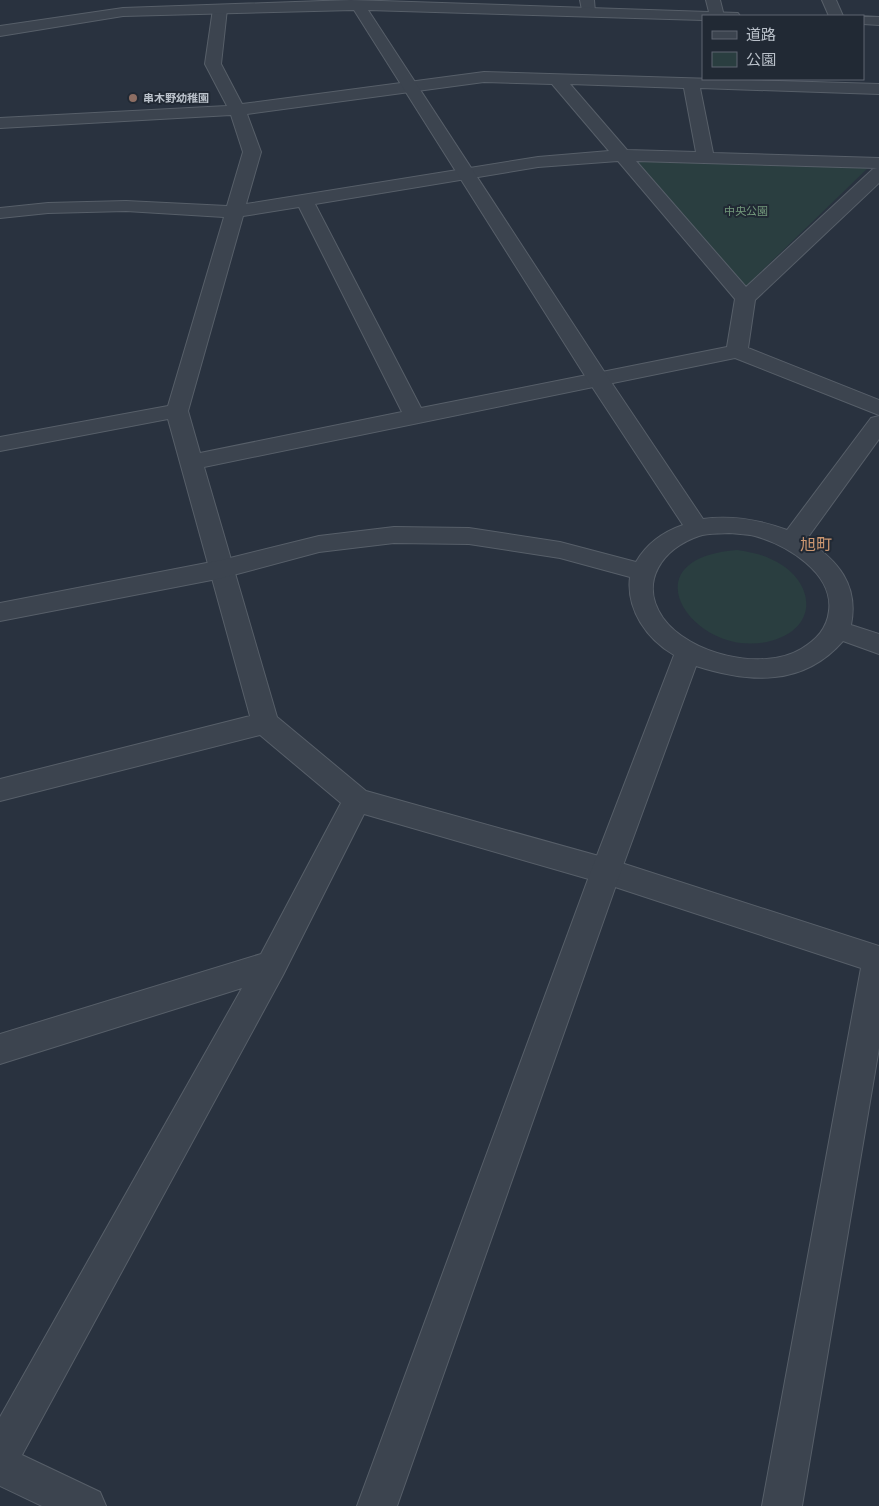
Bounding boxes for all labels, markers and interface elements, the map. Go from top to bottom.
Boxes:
legend [702,15,864,80]
text: 道路 [746,24,776,44]
text: 公園 [746,49,776,69]
place label: 串木野幼稚園 [143,90,209,105]
marker: 串木野幼稚園 [127,92,139,104]
park label: 中央公園 [724,203,768,218]
district label: 旭町 [800,533,832,555]

